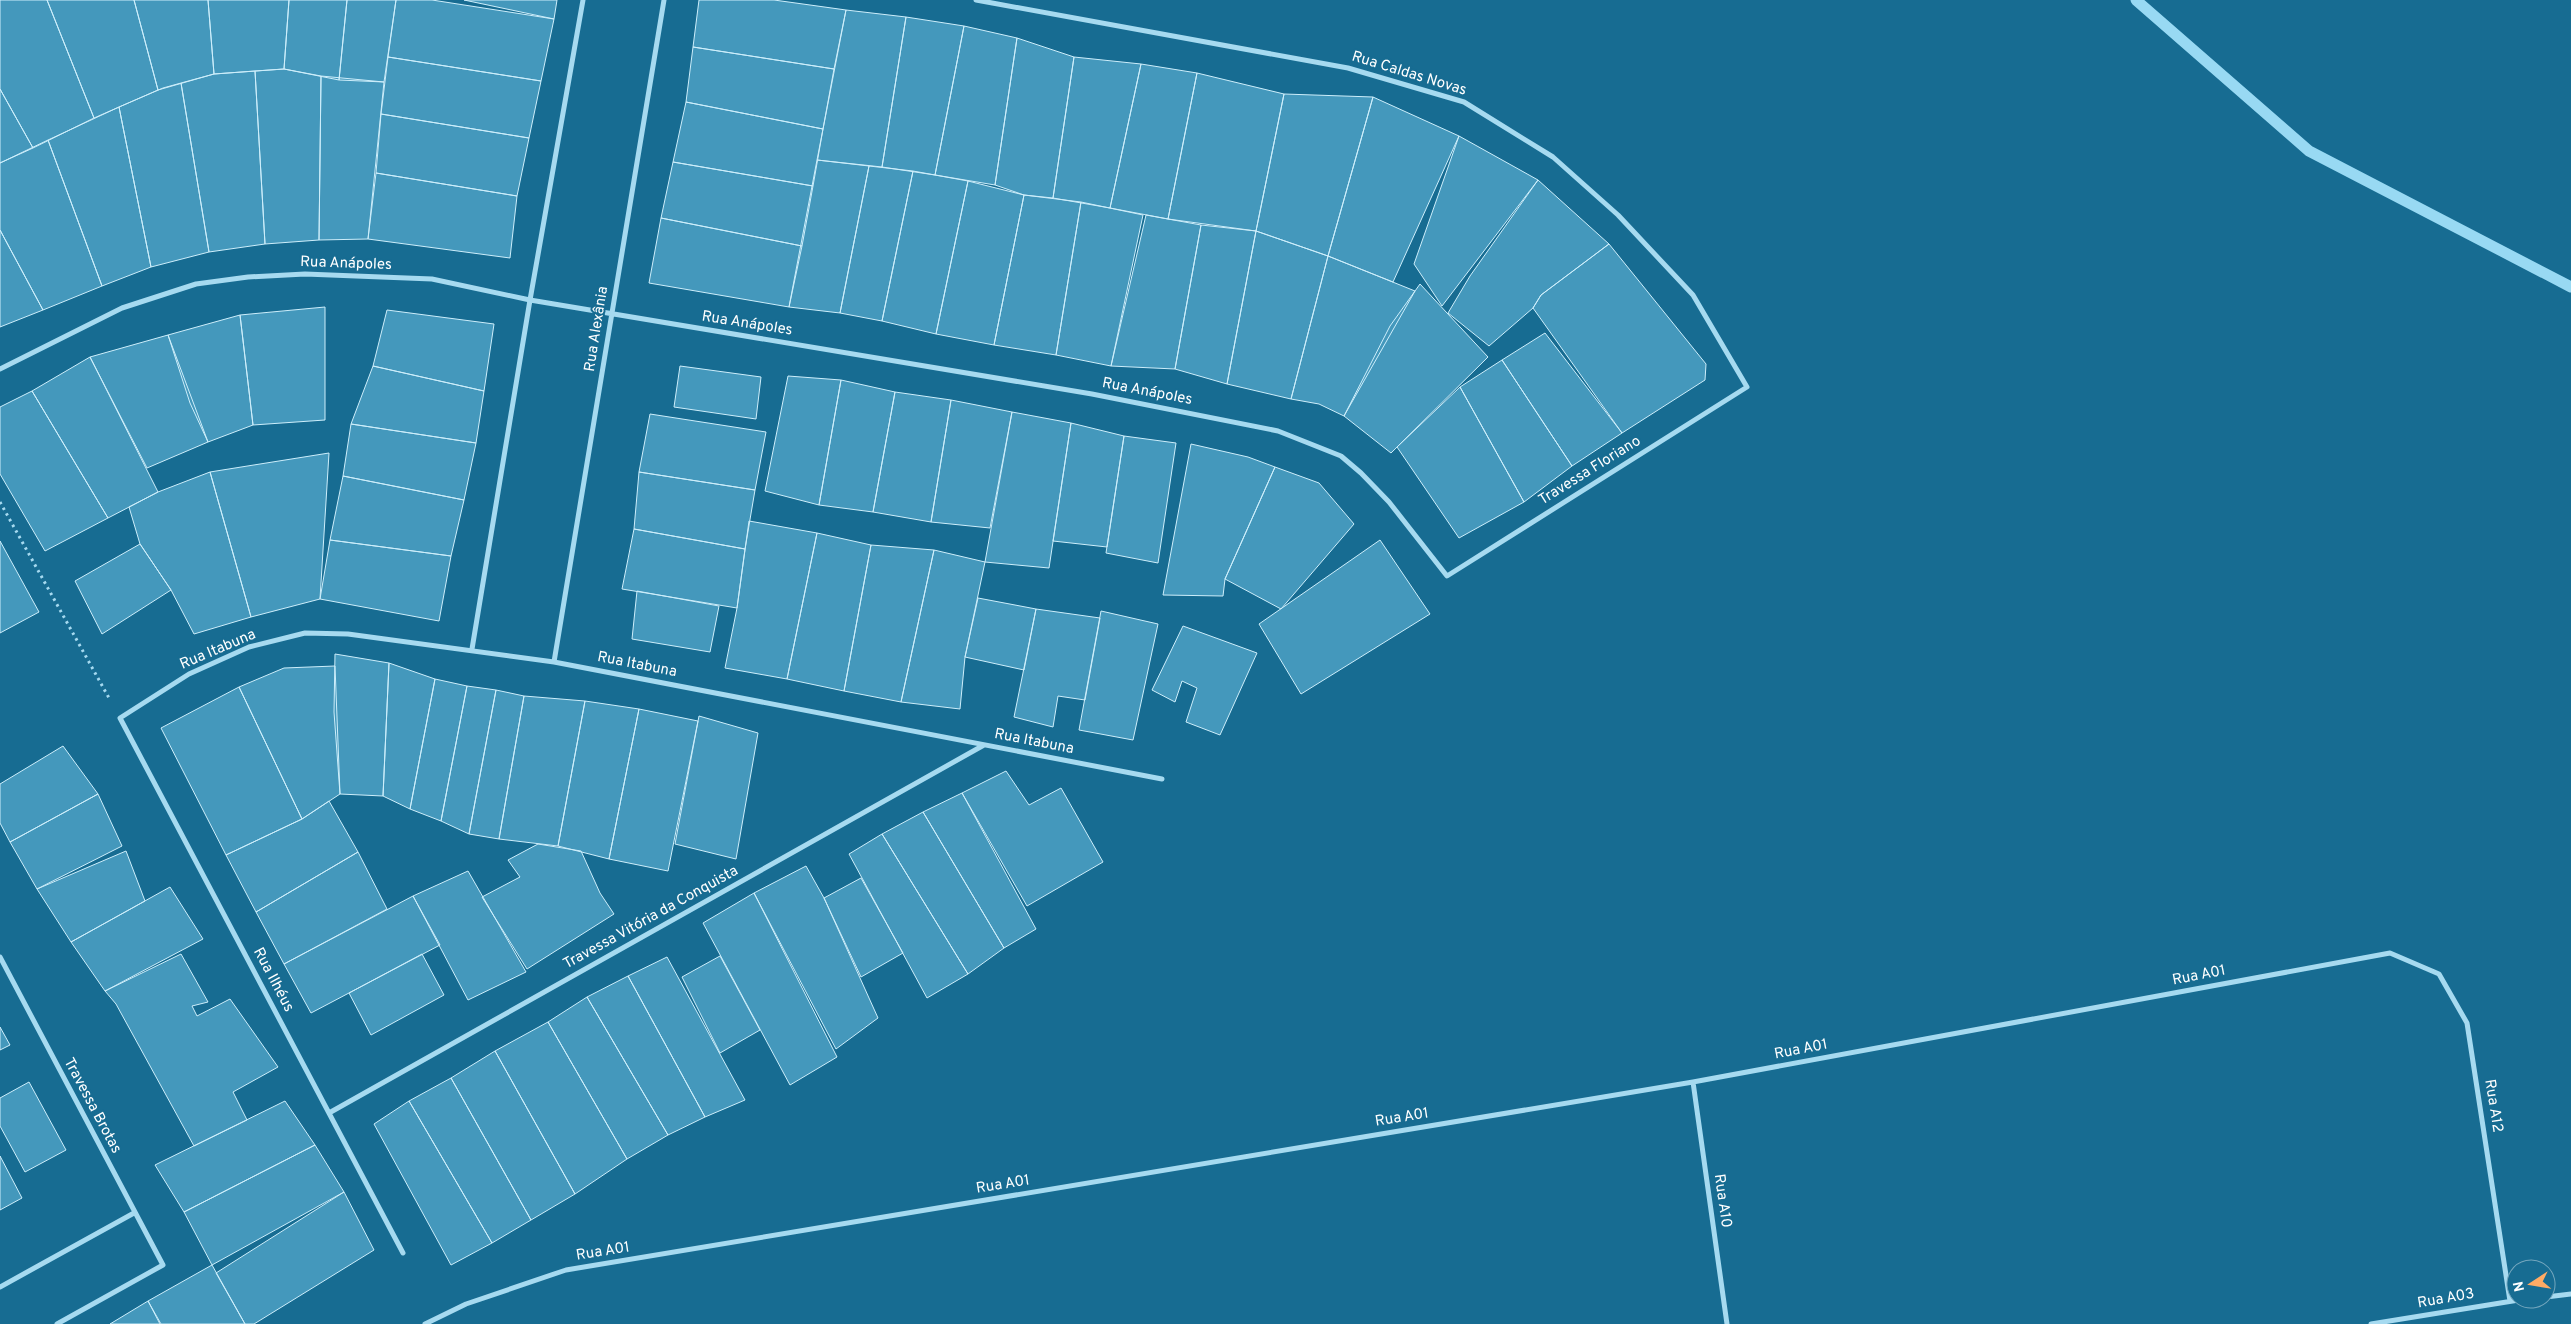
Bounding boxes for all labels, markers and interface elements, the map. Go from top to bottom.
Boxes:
street label: Rua Caldas Novas [1349,47,1469,101]
street label: Rua Anápoles [300,253,392,275]
street label: Rua Alexânia [581,285,613,373]
street label: Rua Anápoles [700,307,794,341]
street label: Rua Anápoles [1100,374,1194,410]
street label: Travessa Floriano [1535,432,1645,510]
street label: Rua Itabuna [177,625,259,675]
street label: Rua Itabuna [596,648,678,682]
street label: Rua Itabuna [993,725,1075,759]
street label: Travessa Vitória da Conquista [560,862,742,974]
street label: Rua Ilhéus [248,945,298,1015]
street label: Rua A01 [2171,962,2227,990]
street label: Rua A01 [1773,1036,1829,1064]
street label: Travessa Brotas [59,1055,125,1157]
street label: Rua A12 [2479,1078,2507,1134]
street label: Rua A01 [1374,1104,1430,1132]
street label: Rua A01 [975,1171,1031,1199]
street label: Rua A10 [1709,1173,1735,1229]
street label: Rua A01 [575,1238,631,1266]
north arrow [2506,1259,2556,1309]
text: N [2510,1280,2529,1293]
street label: Rua A03 [2416,1285,2476,1313]

